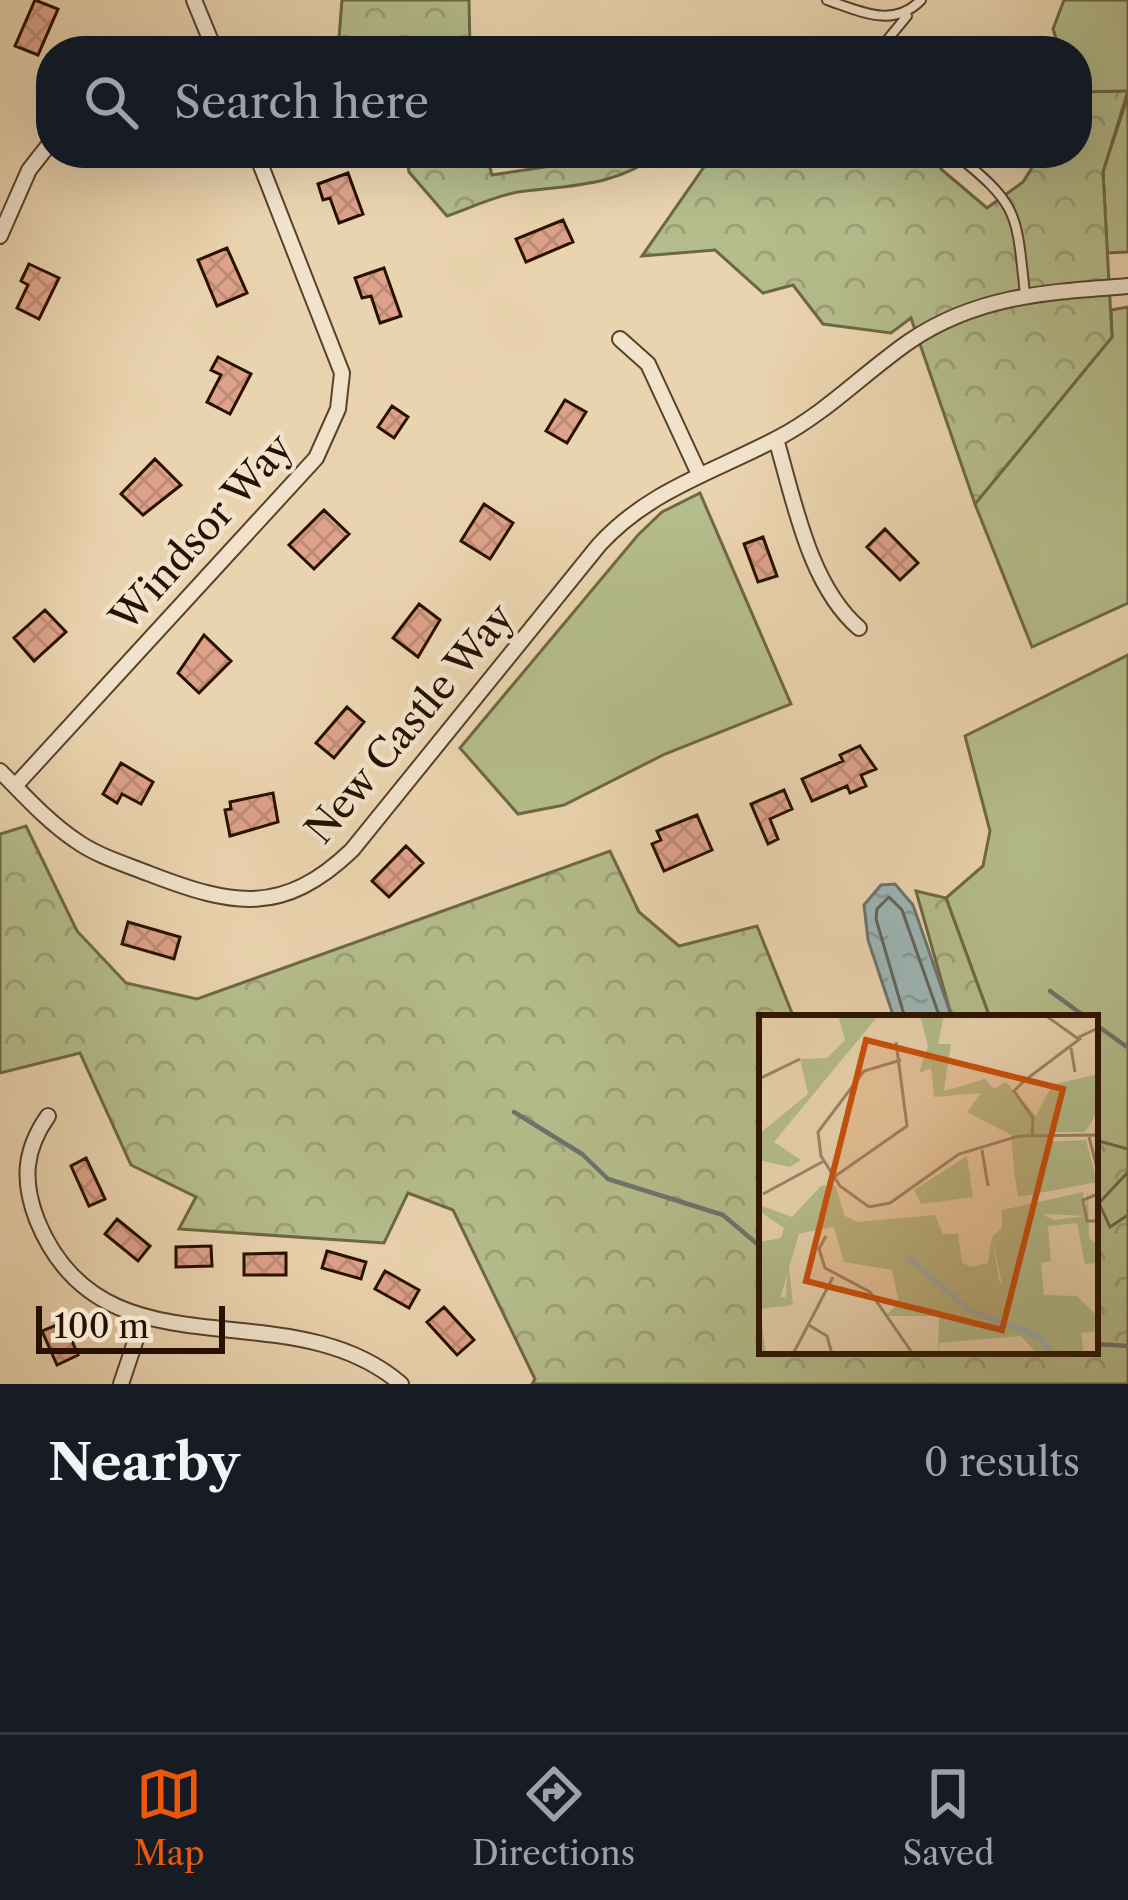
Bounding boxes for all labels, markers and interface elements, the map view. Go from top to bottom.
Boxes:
search box [36,36,1092,168]
icon: search [78,69,144,135]
text: Search here [174,74,429,130]
street label: Windsor Way [99,423,302,641]
street label: New Castle Way [295,593,523,853]
inset map [759,1015,1098,1354]
scale bar [36,1300,225,1353]
text: 100 m [54,1306,149,1347]
text: Nearby [48,1431,240,1493]
text: 0 results [924,1438,1080,1486]
tab: Map [134,1761,205,1874]
tab: Directions [472,1761,635,1874]
tab: Saved [903,1761,994,1874]

